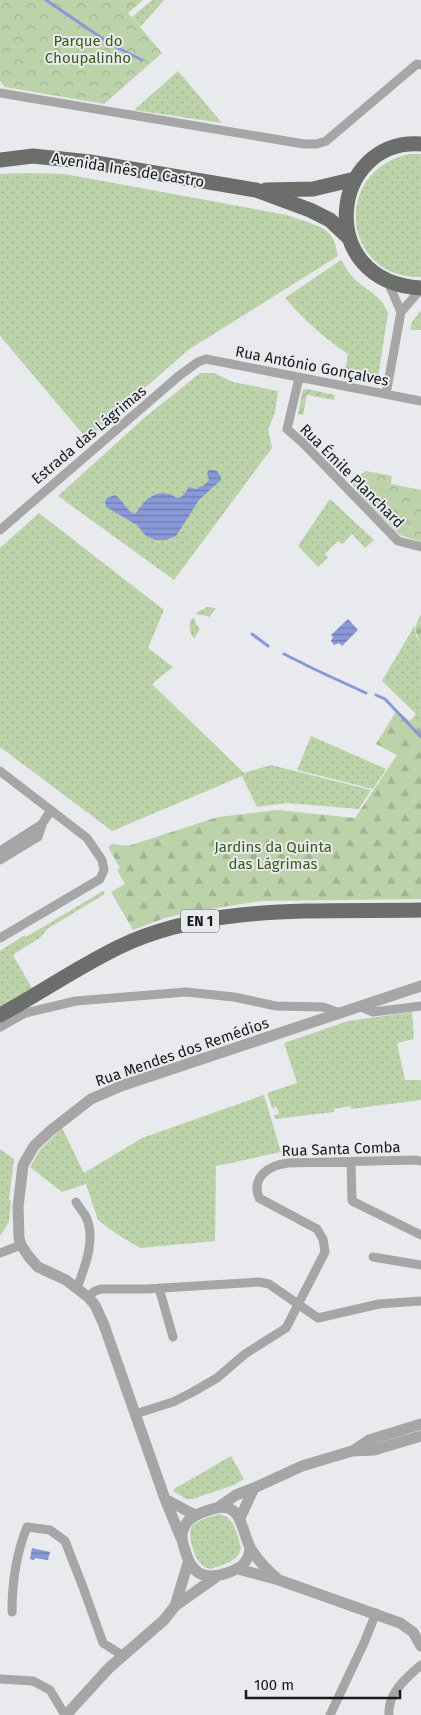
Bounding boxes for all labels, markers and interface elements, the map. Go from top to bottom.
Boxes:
park label: Parque do Choupalinho [45,32,131,67]
street label: Avenida Inês de Castro [50,149,206,191]
street label: Rua António Gonçalves [234,342,390,390]
street label: Estrada das Lágrimas [28,382,150,488]
street label: Rua Émile Planchard [296,420,408,532]
park label: Jardins da Quinta das Lágrimas [214,838,332,873]
road number: EN 1 [181,909,219,932]
street label: Rua Mendes dos Remédios [93,1014,271,1090]
street label: Rua Santa Comba [281,1138,401,1160]
scale bar [246,1668,400,1700]
text: 100 m [254,1676,294,1694]

